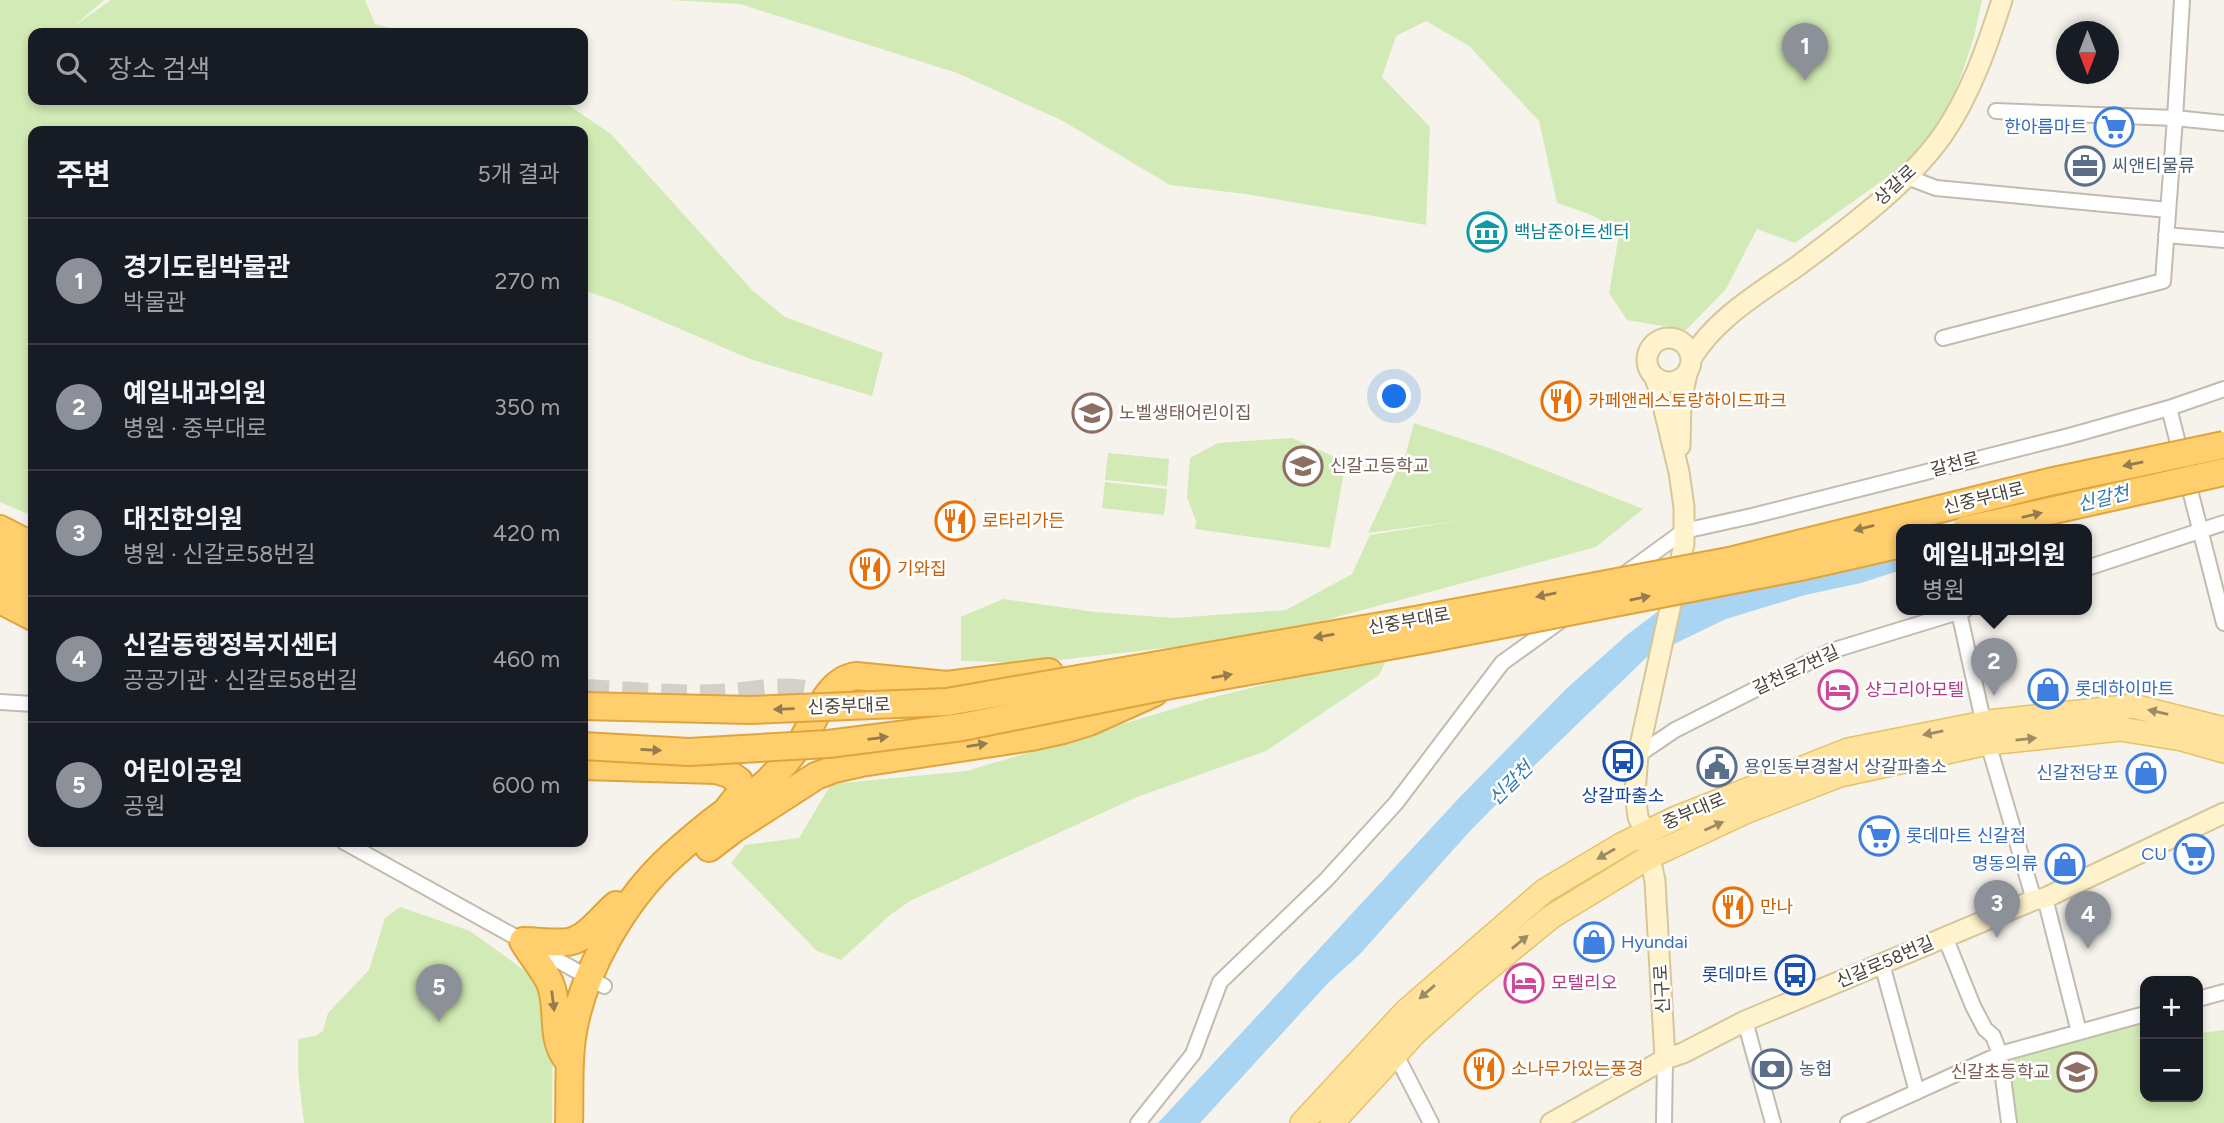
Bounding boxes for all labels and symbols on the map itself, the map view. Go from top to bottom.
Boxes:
north arrow [2056,21,2119,84]
pin: 1 [1782,23,1828,81]
supermarket icon: 한아름마트 [2093,106,2135,148]
place label: 한아름마트 [2004,116,2087,138]
office icon: 씨앤티물류 [2064,145,2106,187]
place label: 씨앤티물류 [2112,155,2195,177]
street label: 상갈로 [1869,160,1921,210]
museum icon: 백남준아트센터 [1466,211,1508,253]
place label: 백남준아트센터 [1514,221,1630,243]
your location [1377,379,1411,413]
restaurant icon: 카페앤레스토랑하이드파크 [1540,380,1582,422]
place label: 카페앤레스토랑하이드파크 [1588,390,1787,412]
school or university icon: 노벨생태어린이집 [1071,392,1113,434]
place label: 노벨생태어린이집 [1119,402,1251,424]
school or university icon: 신갈고등학교 [1282,445,1324,487]
street label: 갈천로 [1928,447,1982,481]
place label: 신갈고등학교 [1330,455,1429,477]
one-way arrow [2122,459,2144,470]
street label: 신중부대로 [1941,477,2027,519]
water label: 신갈천 [2075,481,2133,516]
restaurant icon: 로타리가든 [934,500,976,542]
one-way arrow [2021,509,2043,520]
place label: 로타리가든 [982,510,1065,532]
one-way arrow [1853,523,1875,534]
restaurant icon: 기와집 [849,548,891,590]
place label: 기와집 [897,558,947,580]
one-way arrow [1535,590,1557,601]
one-way arrow [1629,592,1651,603]
street label: 신중부대로 [1366,603,1452,639]
one-way arrow [1313,631,1335,642]
pin: 2 [1971,638,2017,696]
street label: 갈천로7번길 [1749,640,1843,700]
shop icon: 롯데하이마트 [2027,668,2069,710]
hotel icon: 샹그리아모텔 [1817,669,1859,711]
one-way arrow [1211,670,1233,681]
place label: 롯데하이마트 [2075,678,2174,700]
place label: 샹그리아모텔 [1865,679,1964,701]
street label: 신중부대로 [807,694,891,718]
one-way arrow [773,703,795,714]
one-way arrow [2147,706,2169,717]
one-way arrow [1922,727,1944,738]
one-way arrow [867,732,889,743]
one-way arrow [2016,733,2038,744]
one-way arrow [966,740,988,751]
bus stop icon: 상갈파출소 [1602,740,1644,782]
one-way arrow [640,745,662,756]
public building icon: 용인동부경찰서 상갈파출소 [1696,746,1738,788]
shop icon: 신갈전당포 [2125,752,2167,794]
water label: 신갈천 [1484,756,1538,810]
place label: 용인동부경찰서 상갈파출소 [1744,756,1947,778]
place label: 신갈전당포 [2036,762,2119,784]
place label: 상갈파출소 [1582,785,1664,807]
street label: 중부대로 [1659,788,1729,834]
supermarket icon: 롯데마트 신갈점 [1858,815,1900,857]
one-way arrow [1704,820,1725,831]
place label: 롯데마트 신갈점 [1906,825,2026,847]
supermarket icon: CU [2173,833,2215,875]
shop icon: 명동의류 [2044,843,2086,885]
place label: CU [2141,843,2167,865]
one-way arrow [1597,848,1616,860]
place label: 명동의류 [1972,853,2038,875]
pin: 3 [1974,880,2020,938]
restaurant icon: 만나 [1712,886,1754,928]
pin: 4 [2065,891,2111,949]
place label: 만나 [1760,896,1793,918]
shop icon: Hyundai [1573,921,1615,963]
place label: Hyundai [1621,931,1688,953]
street label: 신갈로58번길 [1833,932,1937,992]
one-way arrow [1510,935,1528,950]
bus stop icon: 롯데마트 [1774,954,1816,996]
hotel icon: 모텔리오 [1503,962,1545,1004]
pin: 5 [416,964,462,1022]
street label: 신구로 [1650,964,1674,1014]
place label: 롯데마트 [1702,964,1768,986]
place label: 모텔리오 [1551,972,1617,994]
one-way arrow [1419,984,1436,1000]
one-way arrow [548,990,559,1012]
restaurant icon: 소나무가있는풍경 [1463,1048,1505,1090]
bank icon: 농협 [1751,1048,1793,1090]
school or university icon: 신갈초등학교 [2056,1051,2098,1093]
place label: 소나무가있는풍경 [1511,1058,1643,1080]
place label: 농협 [1799,1058,1832,1080]
place label: 신갈초등학교 [1951,1061,2050,1083]

